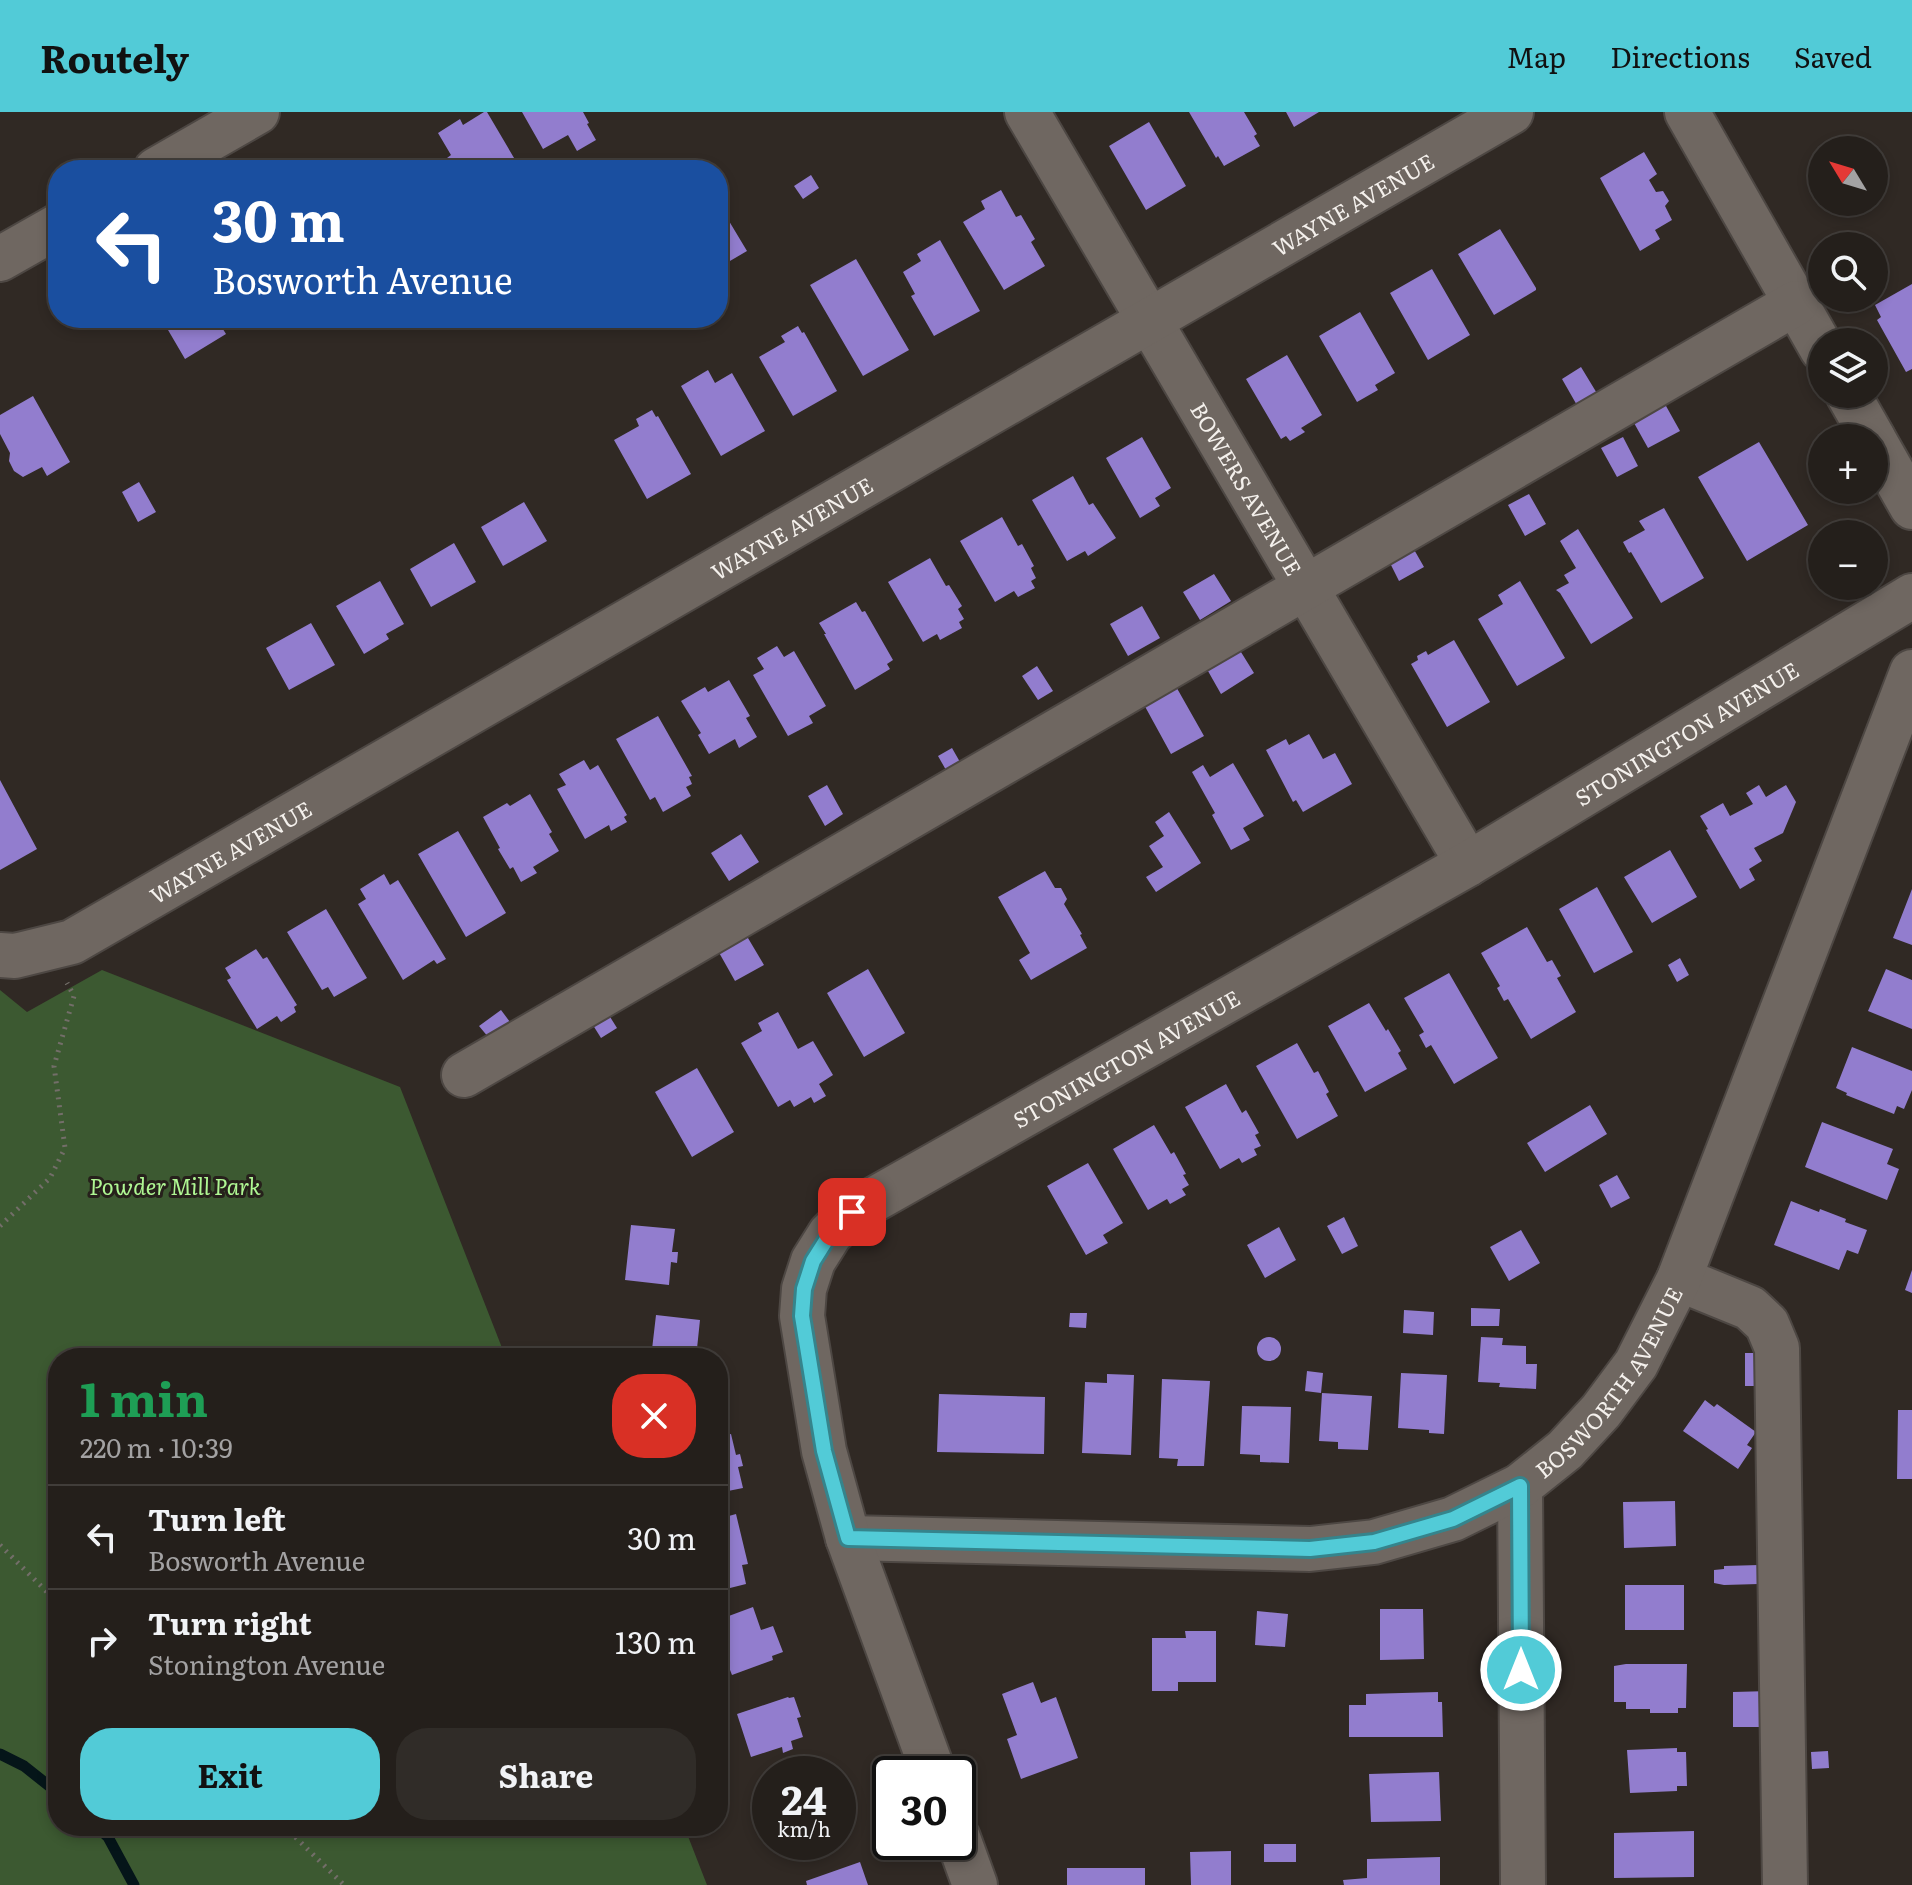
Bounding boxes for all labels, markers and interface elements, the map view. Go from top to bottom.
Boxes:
text: Routely [40,28,189,85]
text: Map [1507,35,1566,77]
text: Directions [1610,35,1750,77]
text: Saved [1794,35,1872,77]
north arrow [1808,136,1888,216]
map controls [1808,136,1888,600]
street label: WAYNE AVENUE [1265,144,1440,263]
text: 30 m [212,176,345,259]
icon: left [80,192,184,296]
button: search [1808,232,1888,312]
text: Bosworth Avenue [212,252,513,305]
button: layers [1808,328,1888,408]
street label: BOWERS AVENUE [1184,395,1311,581]
button: + [1808,424,1888,504]
street label: WAYNE AVENUE [704,467,878,587]
button: − [1808,520,1888,600]
street label: STONINGTON AVENUE [1568,652,1804,813]
street label: WAYNE AVENUE [143,791,317,911]
street label: STONINGTON AVENUE [1006,980,1245,1135]
park label: Powder Mill Park [89,1169,261,1202]
pin [818,1178,886,1246]
icon: arrive [830,1190,874,1234]
street label: BOSWORTH AVENUE [1527,1280,1689,1485]
text: 1 min [80,1361,208,1432]
button: close [612,1374,696,1458]
text: 220 m · 10:39 [80,1427,233,1466]
text: Turn left [148,1496,286,1540]
icon: left [80,1515,124,1559]
text: 30 m [627,1515,696,1559]
text: Bosworth Avenue [148,1540,365,1579]
text: Turn right [148,1600,312,1644]
icon: right [80,1619,124,1663]
text: 130 m [615,1619,696,1663]
position arrow [1479,1628,1563,1712]
text: Stonington Avenue [148,1644,385,1683]
button: Exit [80,1728,380,1820]
button: Share [396,1728,696,1820]
speed limit sign: 30 [872,1756,976,1860]
text: 24 [781,1768,827,1827]
text: km/h [777,1813,831,1843]

